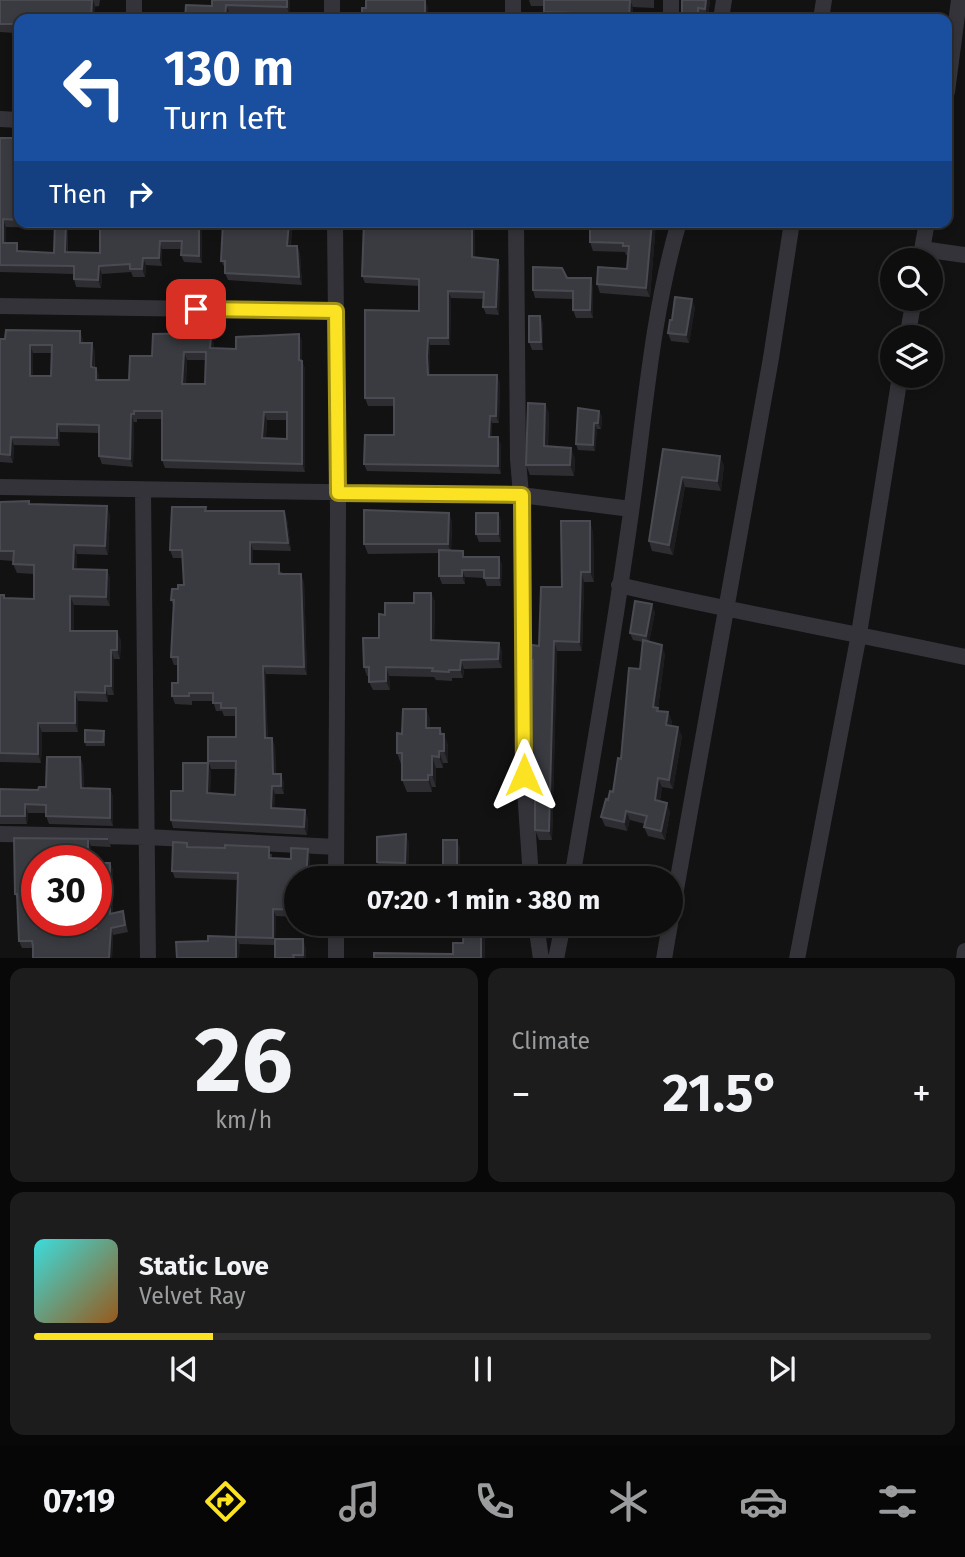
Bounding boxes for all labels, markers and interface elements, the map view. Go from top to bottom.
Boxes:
text: 130 m [164,39,294,98]
icon: left [49,42,140,133]
text: Turn left [164,99,286,137]
icon: right [121,175,159,213]
text: Then [49,179,107,210]
map controls [880,248,943,388]
button: search [880,248,943,311]
pin [166,279,226,339]
icon: arrive [177,290,215,328]
button: layers [880,325,943,388]
position arrow [487,738,561,812]
speed limit sign: 30 [21,845,112,936]
text: 07:20 · 1 min · 380 m [367,885,600,916]
text: 26 [195,1006,293,1115]
text: Climate [512,1027,590,1055]
text: 21.5° [663,1062,780,1125]
text: − [512,1071,531,1117]
text: + [912,1071,931,1117]
text: km/h [215,1106,272,1134]
text: Static Love [139,1251,269,1282]
text: Velvet Ray [139,1282,246,1310]
icon: previous [165,1350,203,1388]
icon: pause [464,1350,502,1388]
icon: next [763,1350,801,1388]
icon: directions [201,1477,250,1526]
icon: music [335,1477,384,1526]
icon: phone [470,1477,519,1526]
icon: climate [604,1477,653,1526]
icon: car [739,1477,788,1526]
icon: filters [873,1477,922,1526]
text: 07:19 [43,1482,115,1520]

